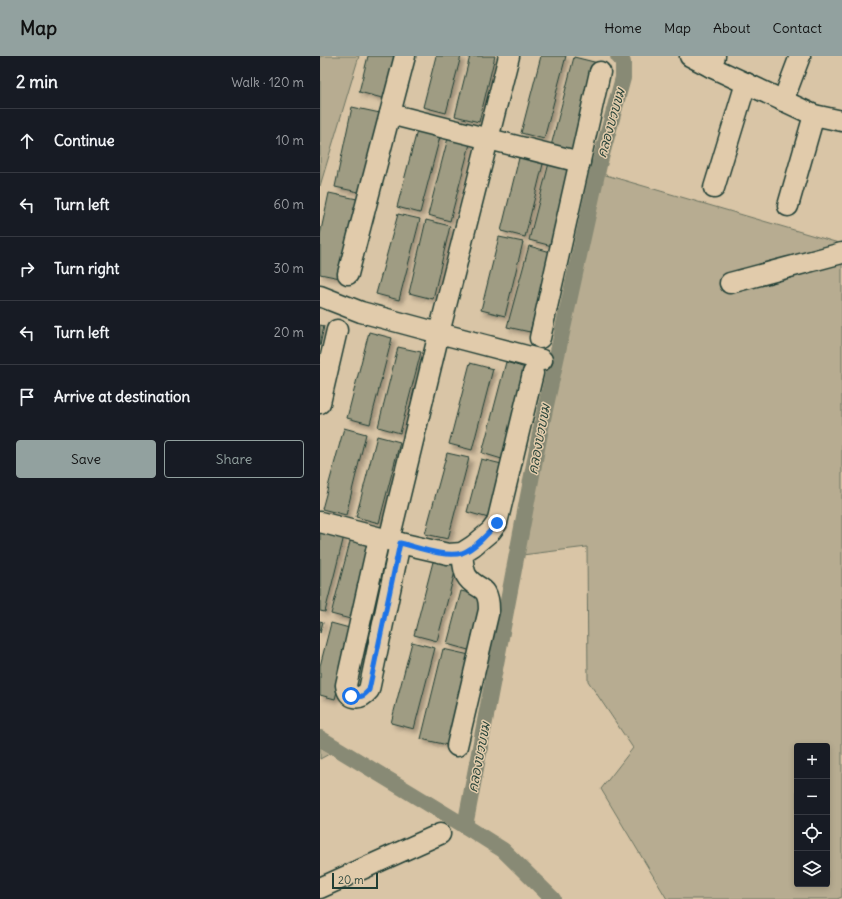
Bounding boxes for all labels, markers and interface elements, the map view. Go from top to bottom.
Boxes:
text: Map [20,16,57,40]
text: Home [604,19,642,37]
text: Map [664,19,691,37]
text: About [713,19,751,37]
text: Contact [773,19,822,37]
text: 2 min [16,71,58,93]
text: Walk · 120 m [231,74,304,91]
water label: คลองบวบขม [593,85,629,159]
icon: ahead [16,130,38,152]
text: Continue [54,131,115,150]
text: 10 m [276,132,304,149]
icon: left [16,194,38,216]
text: Turn left [54,195,109,214]
text: 60 m [273,196,304,213]
icon: right [16,258,38,280]
text: Turn right [54,259,119,278]
text: 30 m [274,260,304,277]
icon: left [16,322,38,344]
text: Turn left [54,323,109,342]
text: 20 m [274,324,304,341]
icon: arrive [16,386,38,408]
text: Arrive at destination [54,387,190,406]
water label: คลองบวบขม [524,401,554,475]
button: Save [16,440,156,478]
button: Share [164,440,304,478]
route end [488,514,506,532]
route start [342,687,360,705]
water label: คลองบวบขม [464,719,494,793]
map controls [794,743,830,887]
button: + [794,743,830,779]
button: − [794,779,830,815]
button: locate [794,815,830,851]
button: layers [794,851,830,887]
scale bar [332,871,378,890]
text: 20 m [338,873,364,887]

